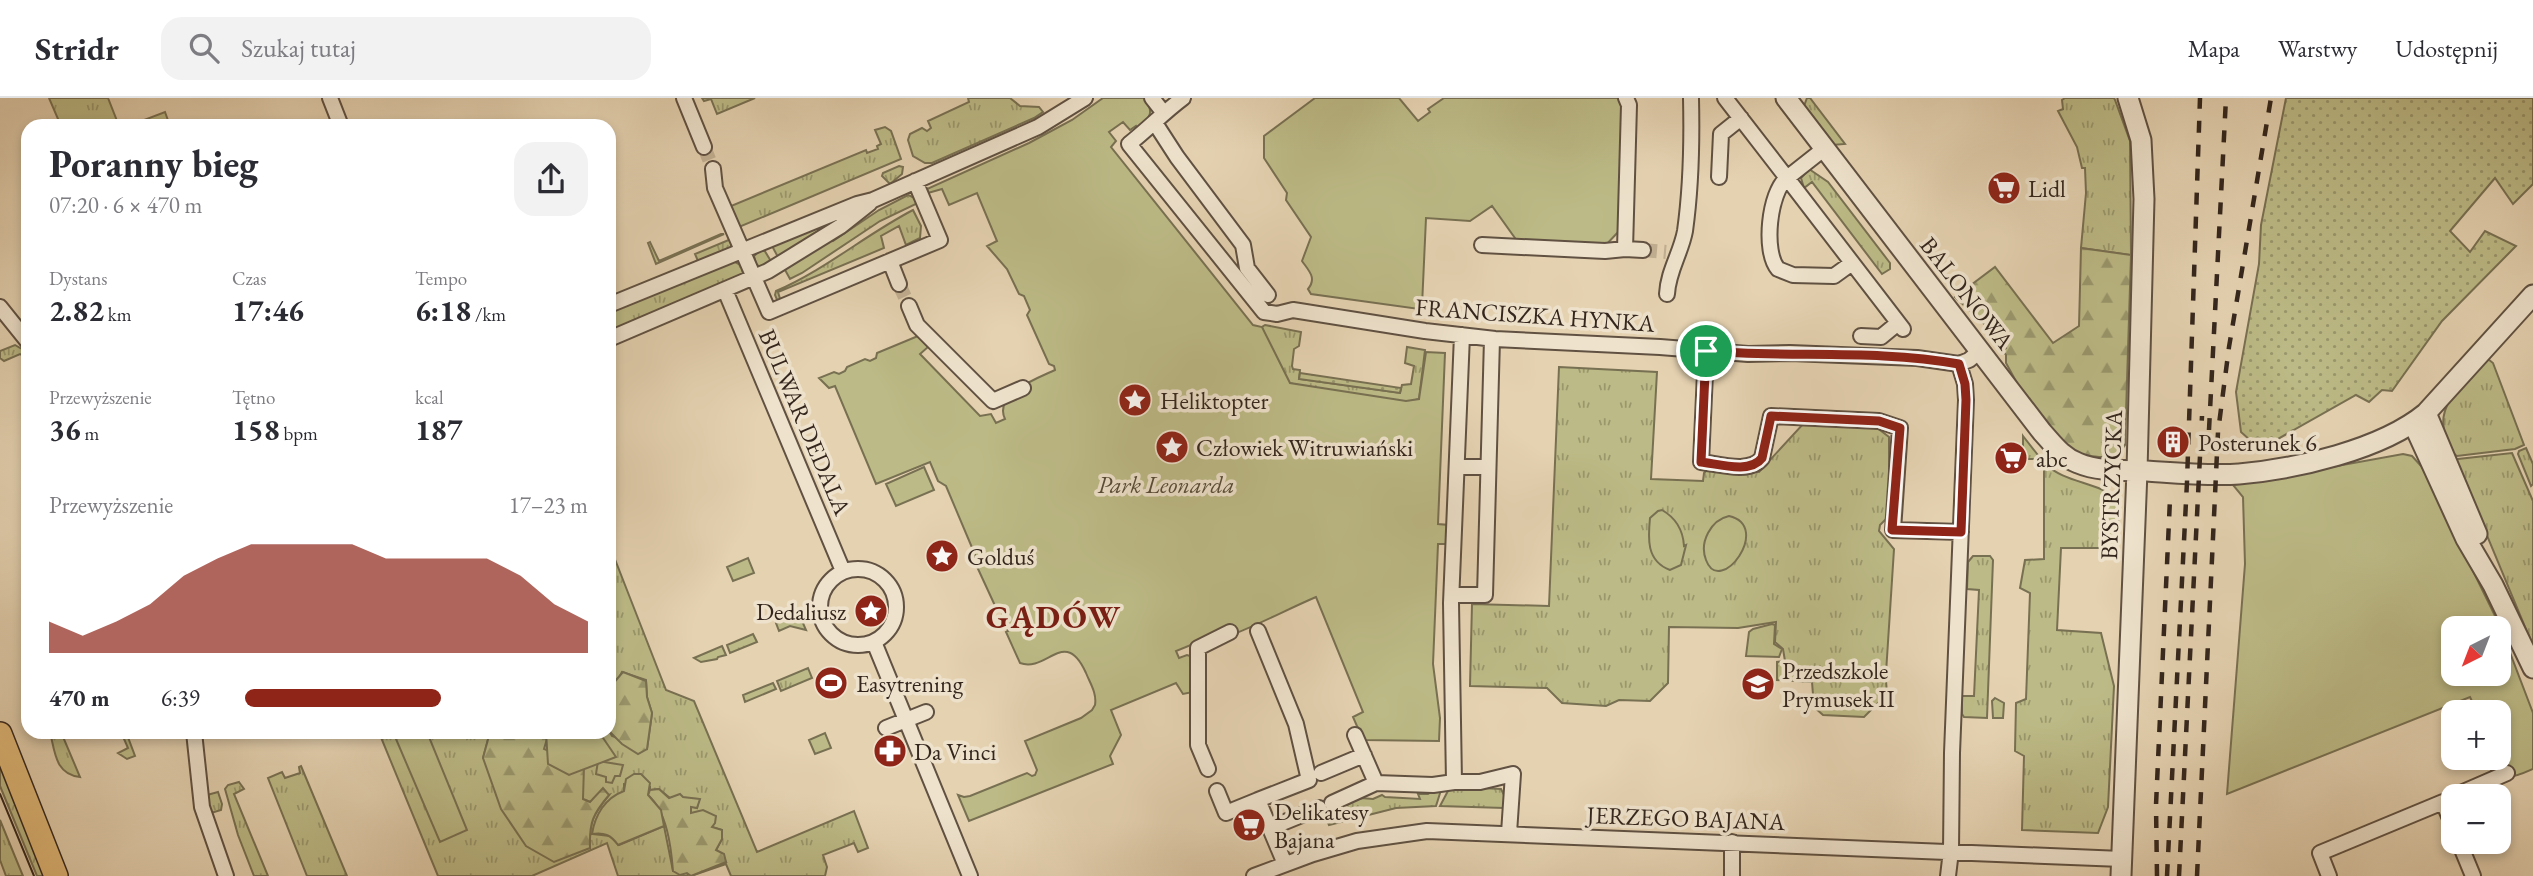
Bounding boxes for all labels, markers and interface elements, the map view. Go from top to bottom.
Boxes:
search box [161,17,651,80]
text: Stridr [35,27,119,70]
icon: search [185,29,223,67]
text: Szukaj tutaj [241,31,356,65]
text: Mapa [2188,33,2240,64]
text: Warstwy [2278,33,2357,64]
text: Udostępnij [2395,33,2498,64]
text: Poranny bieg [49,139,258,188]
button: share [514,142,588,216]
supermarket icon: Lidl [1985,169,2023,207]
place label: Lidl [2028,173,2066,204]
text: 07:20 · 6 × 470 m [49,190,202,220]
street label: BALONOWA [1913,230,2021,356]
text: Dystans [49,266,108,291]
text: Czas [232,266,266,291]
text: Tempo [415,266,467,291]
text: 2.82 [49,291,104,330]
text: 17:46 [232,291,304,330]
text: 6:18 [415,291,471,330]
street label: FRANCISZKA HYNKA [1414,291,1656,339]
text: km [104,302,132,327]
text: /km [471,302,506,327]
pin [1676,321,1736,381]
street label: BULWAR DEDALA [752,324,858,520]
icon: arrive [1687,332,1725,370]
place icon: Heliktopter [1116,381,1154,419]
text: Przewyższenie [49,385,152,410]
text: Tętno [232,385,275,410]
text: kcal [415,385,444,410]
place label: Heliktopter [1160,385,1268,416]
street label: BYSTRZYCKA [2093,409,2129,560]
text: 36 [49,410,81,449]
text: 158 [232,410,280,449]
text: 187 [415,410,463,449]
text: m [81,421,99,446]
text: bpm [280,421,318,446]
building icon: Posterunek 6 [2154,423,2192,461]
place label: Posterunek 6 [2198,427,2317,458]
place icon: Człowiek Witruwiański [1153,428,1191,466]
place label: Człowiek Witruwiański [1196,432,1413,463]
supermarket icon: abc [1992,439,2030,477]
place label: abc [2036,443,2068,474]
park label: Park Leonarda [1097,469,1235,500]
text: Przewyższenie [49,490,173,520]
text: 17–23 m [509,490,588,520]
place icon: Golduś [923,537,961,575]
place label: Golduś [967,541,1035,572]
place icon: Dedaliusz [852,592,890,630]
place label: Dedaliusz [756,596,846,627]
district label: GĄDÓW [986,596,1122,638]
north arrow [2441,616,2511,686]
map controls [2441,616,2511,854]
place label: Przedszkole Prymusek II [1782,655,1895,714]
sports icon: Easytrening [812,664,850,702]
school or university icon: Przedszkole Prymusek II [1739,665,1777,703]
place label: Easytrening [856,668,964,699]
text: 470 m [49,683,110,713]
text: 6:39 [161,683,200,713]
button: + [2441,700,2511,770]
pharmacy icon: Da Vinci [871,732,909,770]
place label: Da Vinci [914,736,996,767]
button: − [2441,784,2511,854]
place label: Delikatesy Bajana [1274,796,1369,855]
street label: JERZEGO BAJANA [1584,799,1786,837]
supermarket icon: Delikatesy Bajana [1230,806,1268,844]

